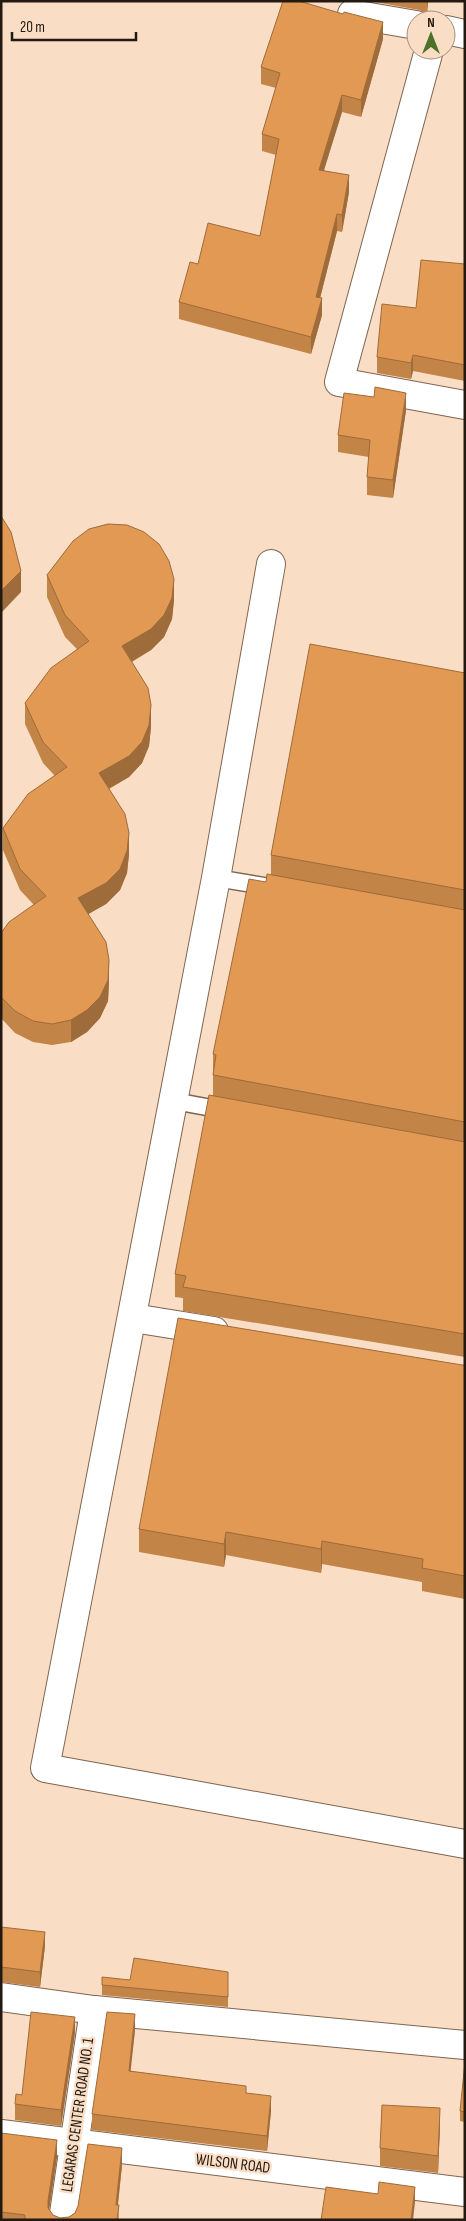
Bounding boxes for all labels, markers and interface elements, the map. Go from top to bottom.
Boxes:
scale bar [12,10,136,42]
north arrow [406,10,456,60]
text: N [427,14,435,31]
text: 20 m [20,18,45,37]
street label: LEGARAS CENTER ROAD NO. 1 [58,2036,98,2193]
street label: WILSON ROAD [195,2150,271,2178]

